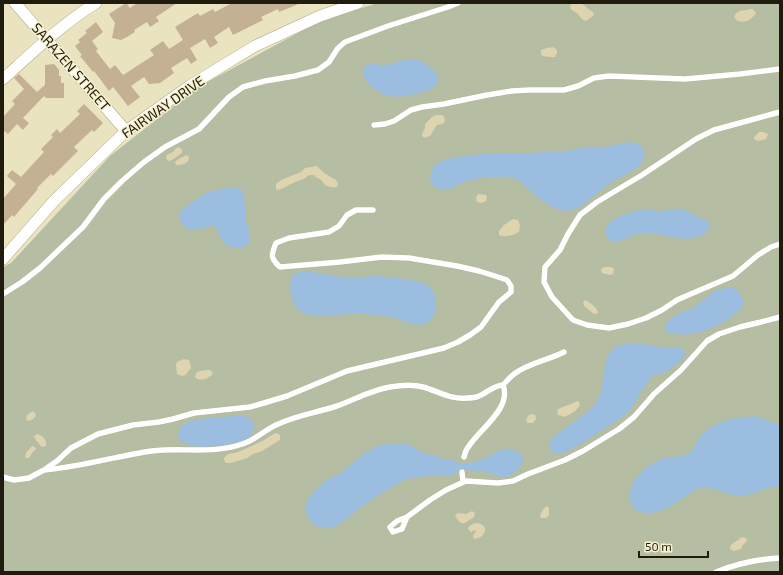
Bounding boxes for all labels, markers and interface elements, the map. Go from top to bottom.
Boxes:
street label: SARAZEN STREET [29,19,114,114]
street label: FAIRWAY DRIVE [118,72,208,142]
scale bar [639,533,708,559]
text: 50 m [645,539,672,553]

